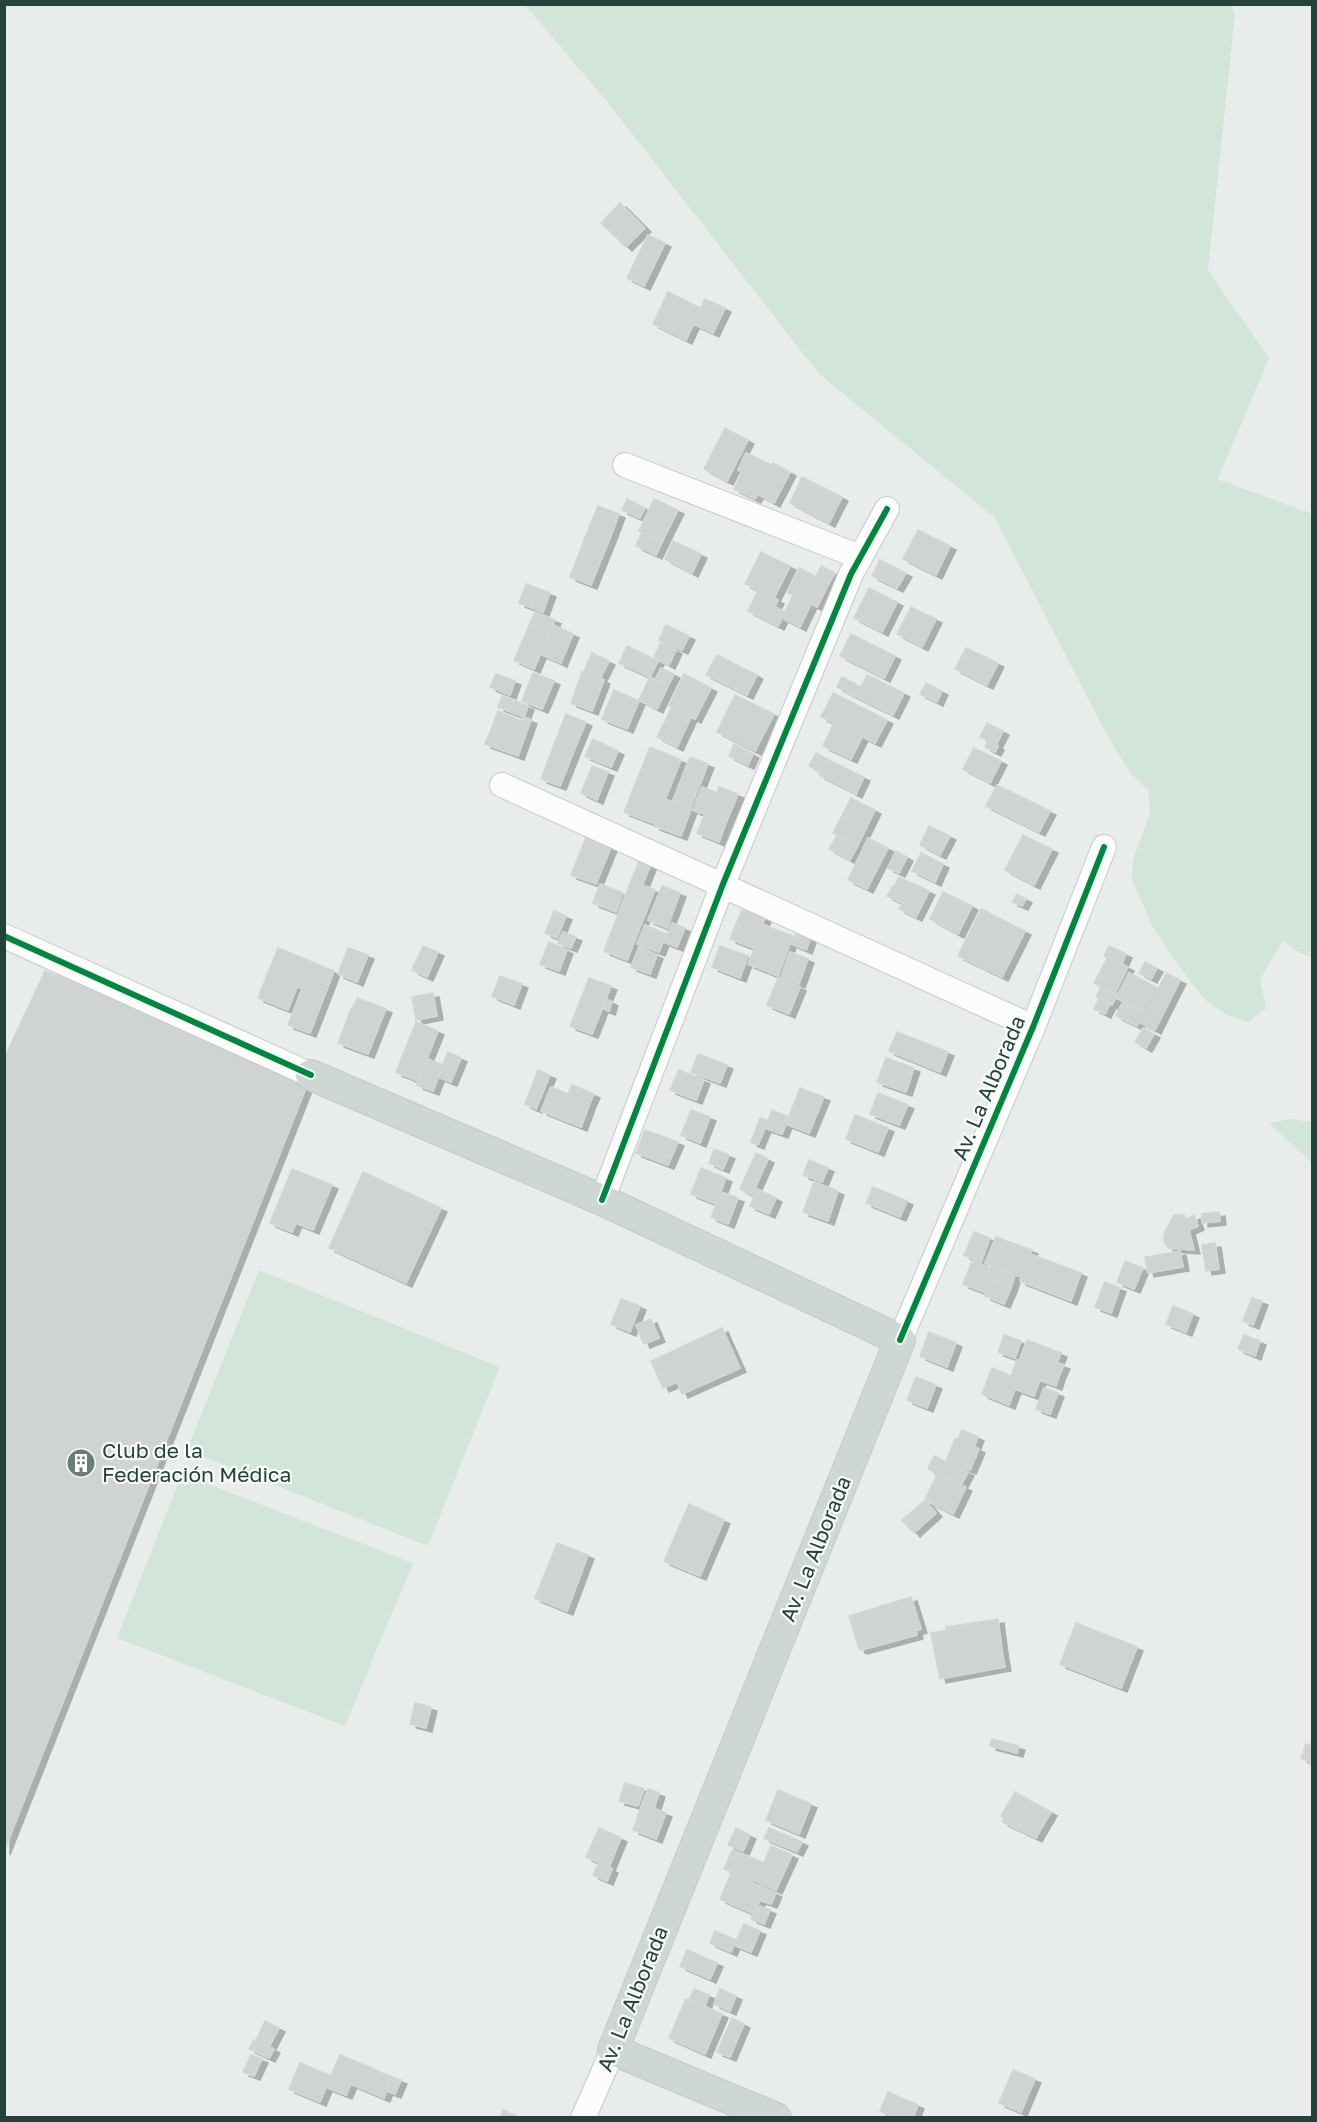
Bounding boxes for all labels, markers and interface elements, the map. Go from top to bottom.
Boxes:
street label: Av. La Alborada [946,1011,1030,1164]
place label: Club de la Federación Médica [102,1437,291,1487]
building icon: Club de la Federación Médica [65,1447,97,1479]
street label: Av. La Alborada [774,1472,856,1625]
street label: Av. La Alborada [591,1922,673,2075]

